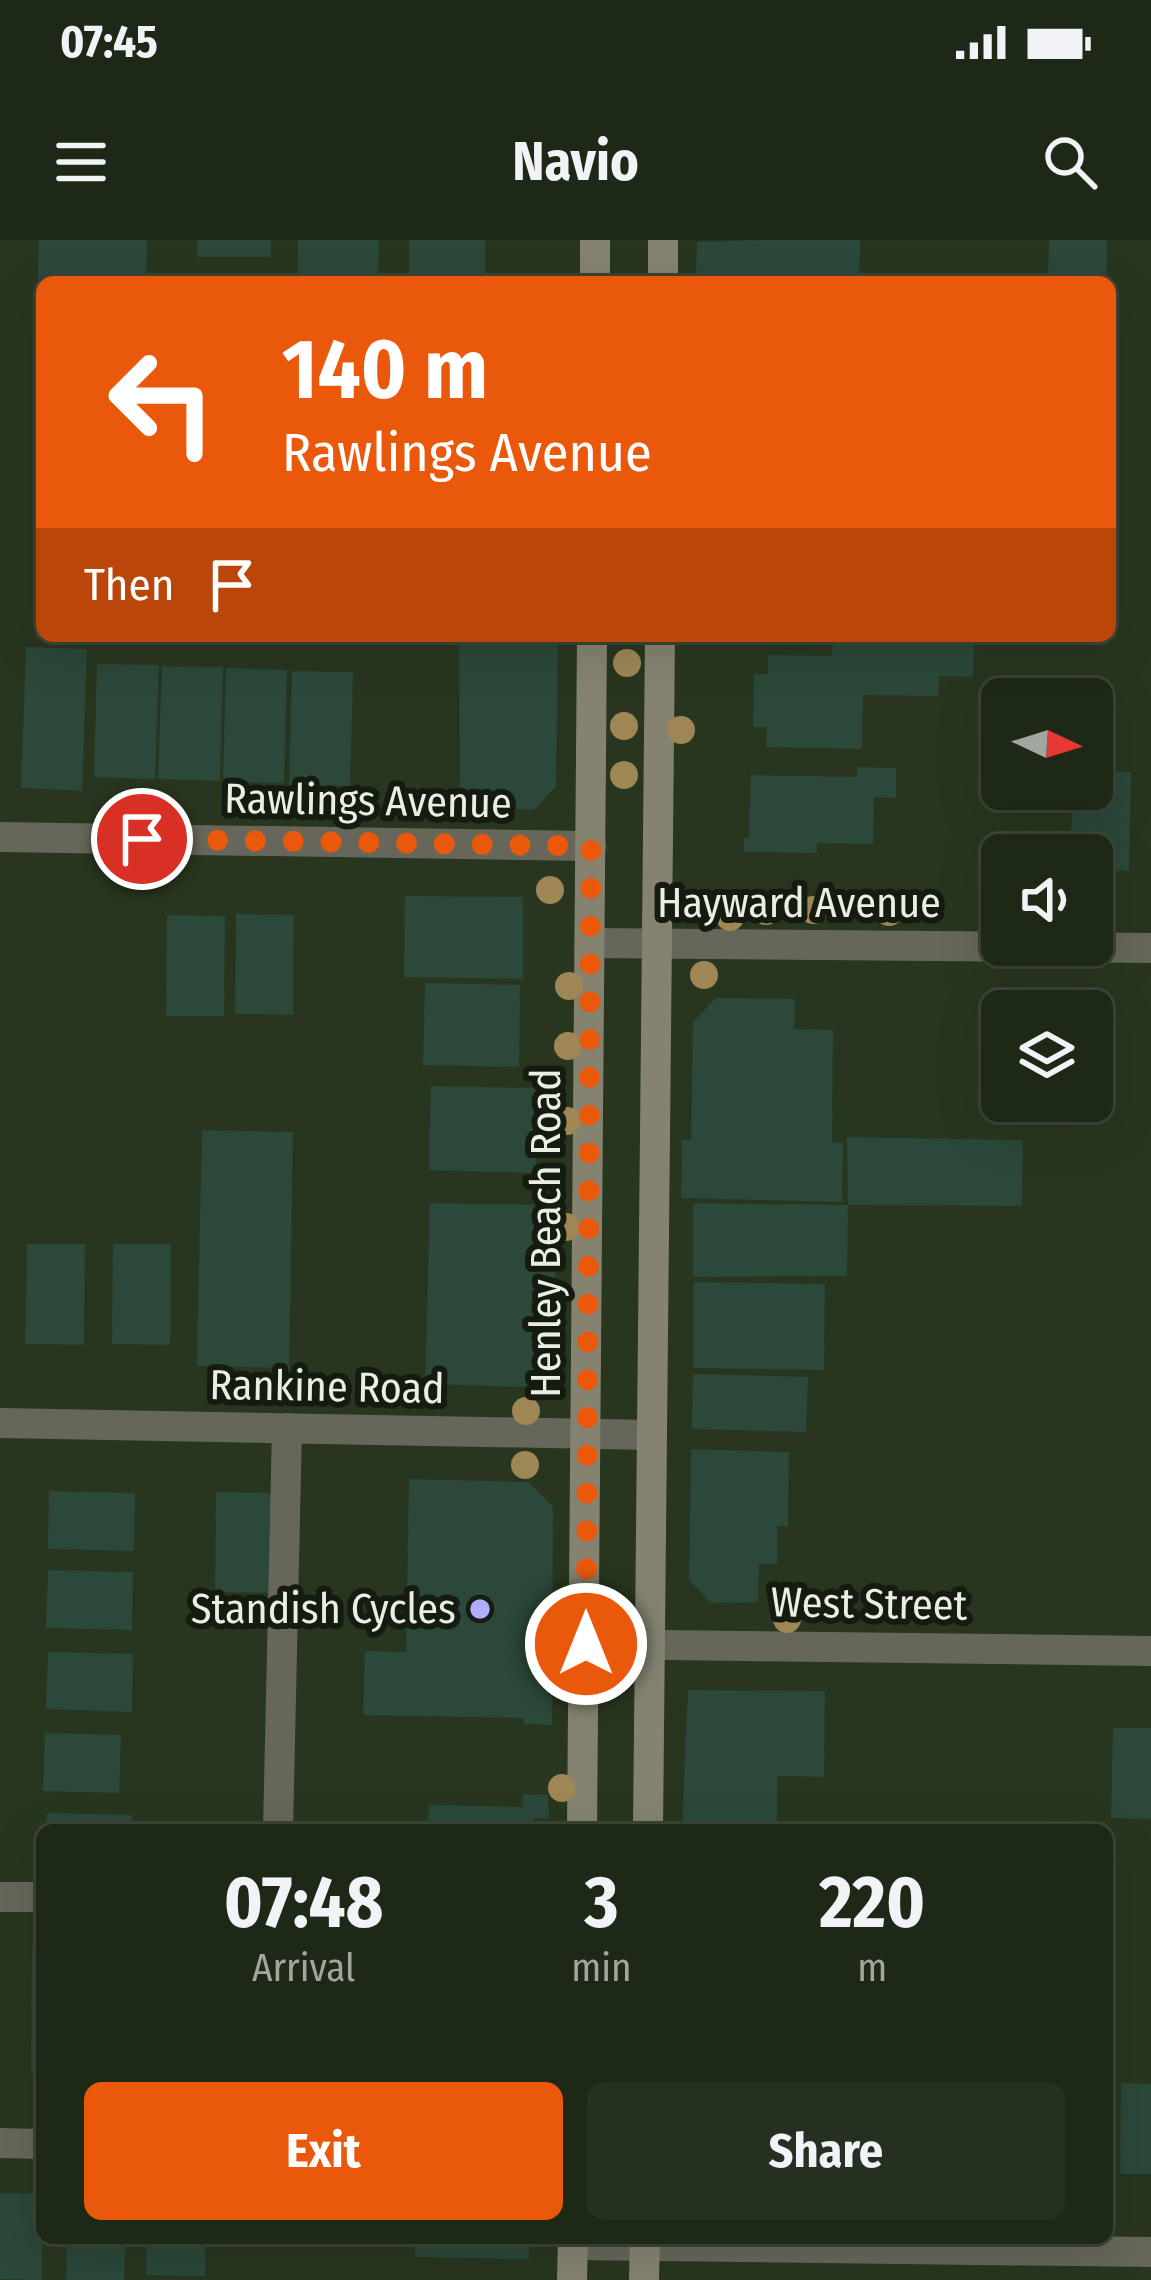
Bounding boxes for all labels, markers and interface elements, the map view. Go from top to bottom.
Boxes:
text: 07:45 [60,15,158,69]
icon: menu [48,129,114,195]
icon: search [1037,129,1103,195]
text: Navio [512,130,639,194]
text: 140 m [282,319,488,420]
icon: left [84,324,240,480]
text: Rawlings Avenue [282,421,652,485]
icon: arrive [199,552,265,618]
text: Then [84,558,175,612]
north arrow [981,678,1113,810]
map controls [981,678,1113,1122]
street label: Rawlings Avenue [224,773,512,829]
pin [91,788,193,890]
icon: arrive [109,806,175,872]
button: sound [981,834,1113,966]
street label: Hayward Avenue [657,878,941,928]
button: layers [981,990,1113,1122]
street label: Henley Beach Road [521,1068,571,1398]
street label: Rankine Road [209,1360,445,1414]
street label: West Street [770,1577,968,1631]
position arrow [523,1581,649,1707]
place label: Standish Cycles [191,1584,456,1634]
marker: Standish Cycles [467,1596,493,1622]
text: 07:48 [224,1860,384,1946]
text: 3 [584,1860,618,1946]
text: 220 [819,1860,925,1946]
text: Arrival [252,1945,355,1991]
text: min [571,1945,632,1991]
text: m [857,1945,887,1991]
button: Exit [84,2082,563,2220]
button: Share [587,2082,1065,2220]

